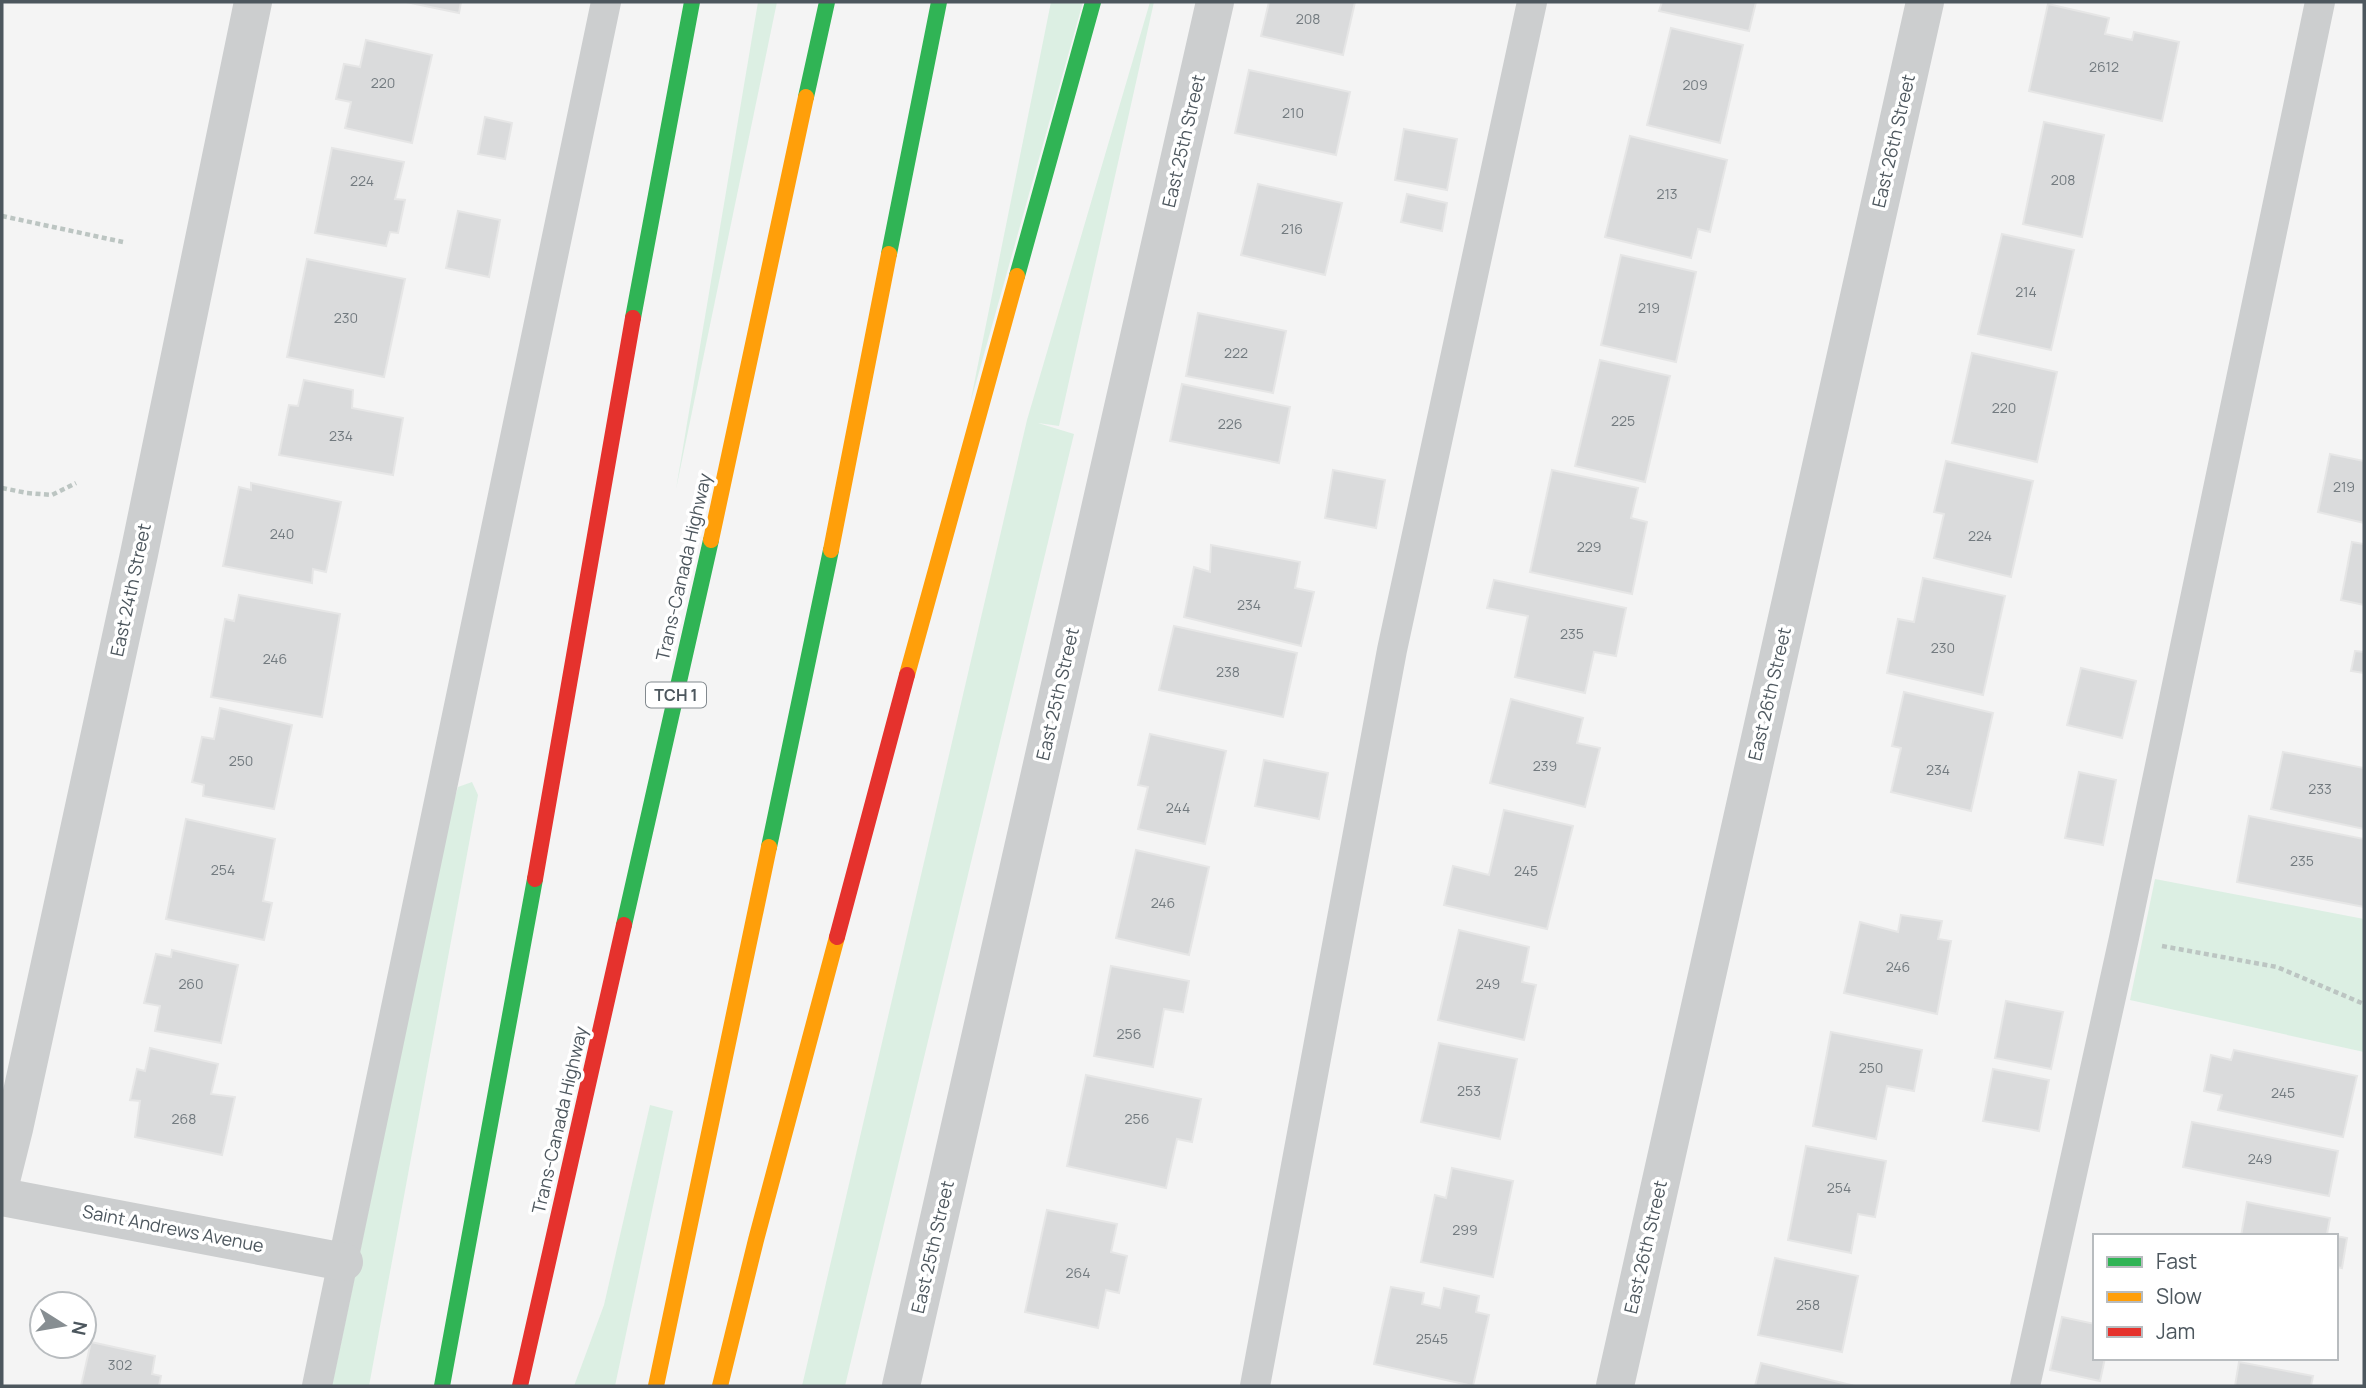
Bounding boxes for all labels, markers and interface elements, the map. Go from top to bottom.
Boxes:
house number: 208 [1296,9,1320,28]
house number: 2612 [2089,57,2119,76]
street label: East 25th Street [1156,72,1210,210]
street label: East 26th Street [1866,72,1920,210]
house number: 220 [371,73,395,92]
house number: 209 [1682,75,1708,94]
house number: 210 [1282,103,1304,122]
house number: 208 [2051,170,2075,189]
house number: 224 [350,171,374,190]
house number: 213 [1656,184,1678,203]
house number: 216 [1281,219,1303,238]
house number: 214 [2015,282,2037,301]
house number: 219 [1638,298,1660,317]
house number: 230 [334,308,358,327]
house number: 222 [1224,343,1248,362]
house number: 220 [1992,398,2016,417]
house number: 225 [1611,411,1635,430]
house number: 226 [1218,414,1242,433]
house number: 234 [329,426,353,445]
street label: Trans-Canada Highway [650,470,716,663]
house number: 219 [2333,477,2355,496]
street label: East 24th Street [104,521,156,659]
house number: 240 [270,524,294,543]
house number: 224 [1968,526,1992,545]
house number: 229 [1577,537,1601,556]
house number: 234 [1237,595,1261,614]
house number: 235 [1560,624,1584,643]
street label: East 25th Street [1030,625,1084,763]
street label: East 26th Street [1742,625,1796,763]
house number: 230 [1931,638,1955,657]
house number: 246 [263,649,287,668]
house number: 238 [1216,662,1240,681]
road number: TCH 1 [646,682,706,708]
house number: 250 [229,751,253,770]
house number: 239 [1533,756,1557,775]
house number: 234 [1926,760,1950,779]
house number: 233 [2308,779,2332,798]
house number: 244 [1166,798,1190,817]
house number: 235 [2290,851,2314,870]
house number: 254 [211,860,235,879]
house number: 245 [1514,861,1538,880]
house number: 246 [1151,893,1175,912]
house number: 246 [1886,957,1910,976]
house number: 260 [178,974,204,993]
house number: 249 [1476,974,1500,993]
street label: Trans-Canada Highway [526,1023,592,1216]
house number: 256 [1117,1024,1141,1043]
house number: 250 [1859,1058,1883,1077]
house number: 253 [1457,1081,1481,1100]
house number: 245 [2271,1083,2295,1102]
house number: 268 [172,1109,196,1128]
house number: 256 [1125,1109,1149,1128]
house number: 249 [2248,1149,2272,1168]
street label: East 25th Street [905,1178,959,1316]
street label: East 26th Street [1618,1178,1672,1316]
house number: 254 [1827,1178,1851,1197]
street label: Saint Andrews Avenue [81,1199,266,1257]
house number: 299 [1452,1220,1478,1239]
legend [2093,1234,2338,1360]
text: Fast [2156,1247,2197,1275]
house number: 264 [1066,1263,1090,1282]
text: Slow [2156,1282,2202,1310]
north arrow [28,1290,98,1360]
house number: 258 [1796,1295,1820,1314]
text: Jam [2156,1317,2195,1345]
text: N [66,1319,94,1337]
house number: 2545 [1416,1329,1448,1348]
house number: 302 [108,1355,132,1374]

